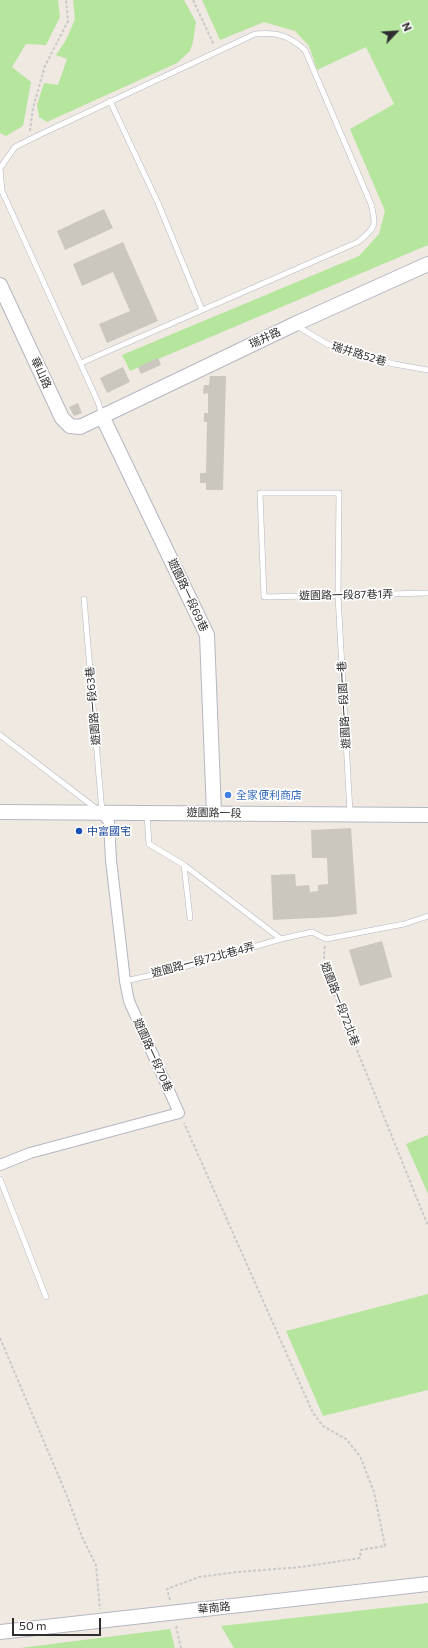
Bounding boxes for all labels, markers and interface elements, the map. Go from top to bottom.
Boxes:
north arrow [376,12,416,52]
text: N [400,20,415,33]
street label: 瑞井路 [247,325,283,351]
street label: 瑞井路52巷 [330,339,388,369]
street label: 華山路 [28,355,54,391]
street label: 遊園路一段69巷 [165,556,211,634]
street label: 遊園路一段87巷1弄 [299,588,393,602]
street label: 遊園路一段園一巷 [335,661,353,749]
street label: 遊園路一段63巷 [83,666,103,746]
place label: 全家便利商店 [236,788,302,802]
marker: 全家便利商店 [223,790,233,800]
street label: 遊園路一段 [186,806,242,820]
place label: 中富國宅 [87,824,131,838]
marker: 中富國宅 [74,826,84,836]
street label: 遊園路一段72北巷4弄 [150,940,256,980]
street label: 遊園路一段72北巷 [318,960,362,1048]
street label: 遊園路一段70巷 [131,1016,175,1094]
street label: 華南路 [197,1600,231,1616]
scale bar [14,1610,103,1636]
text: 50 m [19,1618,47,1632]

